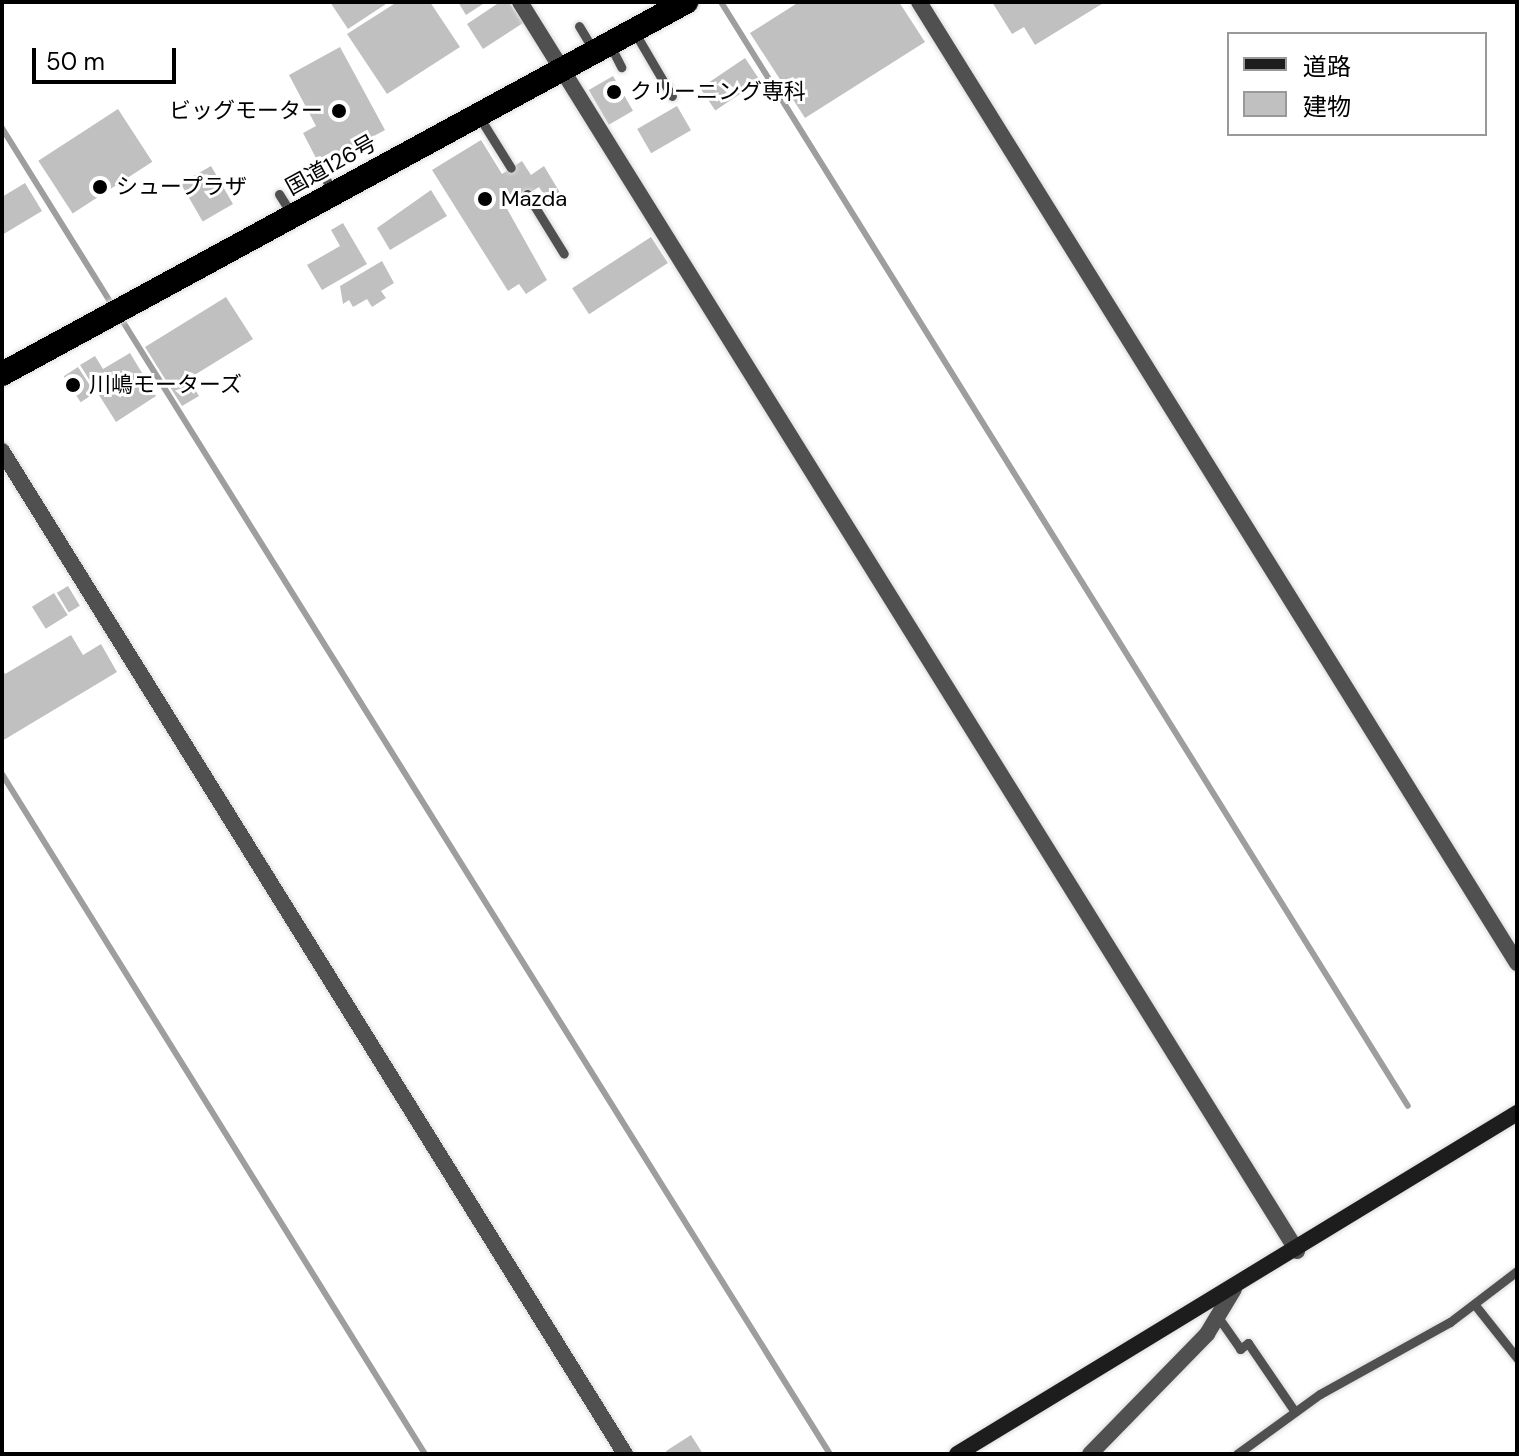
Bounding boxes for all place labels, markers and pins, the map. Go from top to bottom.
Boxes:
place label: クリーニング専科 [630,79,806,105]
marker: クリーニング専科 [605,83,623,101]
place label: ビッグモーター [169,98,323,124]
marker: ビッグモーター [330,102,348,120]
place label: シュープラザ [116,174,248,200]
marker: シュープラザ [91,178,109,196]
place label: Mazda [501,186,567,212]
marker: Mazda [476,190,494,208]
place label: 川嶋モーターズ [89,372,243,398]
marker: 川嶋モーターズ [64,376,82,394]

